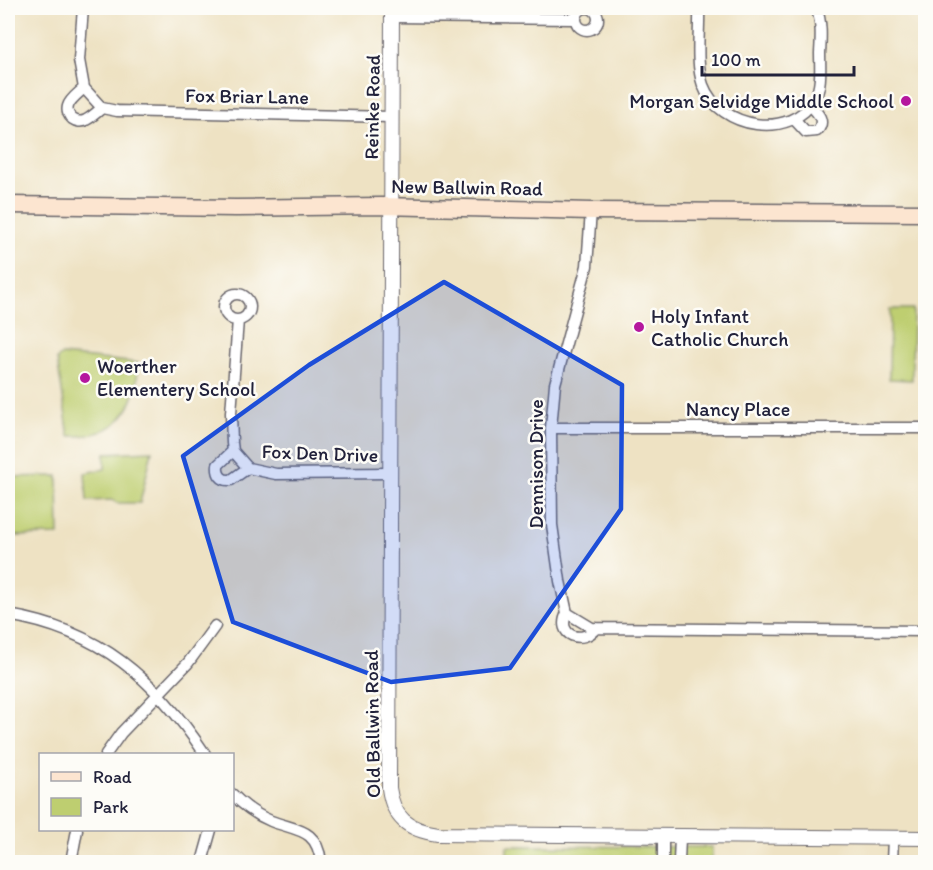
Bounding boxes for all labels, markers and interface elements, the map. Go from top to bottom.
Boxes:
scale bar [702,39,854,77]
text: 100 m [711,49,761,71]
street label: Reinke Road [359,54,385,160]
street label: Fox Briar Lane [185,83,309,109]
place label: Morgan Selvidge Middle School [629,89,894,113]
marker: Morgan Selvidge Middle School [899,94,913,108]
street label: New Ballwin Road [391,174,543,200]
place label: Holy Infant Catholic Church [651,304,788,351]
marker: Holy Infant Catholic Church [632,320,646,334]
place label: Woerther Elementery School [97,354,256,401]
marker: Woerther Elementery School [78,371,92,385]
street label: Nancy Place [686,397,790,421]
street label: Dennison Drive [524,399,548,529]
street label: Fox Den Drive [261,439,379,467]
street label: Old Ballwin Road [359,650,385,798]
legend [39,753,234,831]
text: Road [93,766,132,788]
text: Park [93,796,128,818]

